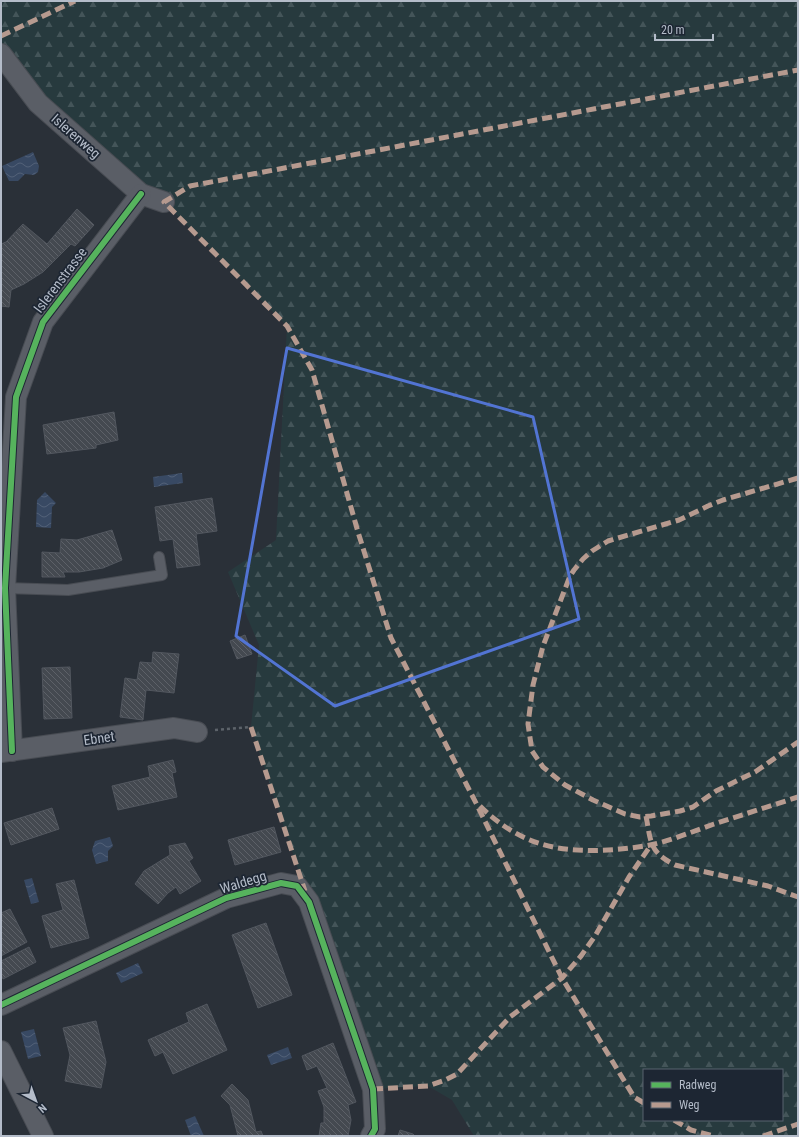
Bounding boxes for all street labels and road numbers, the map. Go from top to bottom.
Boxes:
street label: Islerenweg [48,110,104,162]
street label: Islerenstrasse [30,244,90,316]
street label: Ebnet [82,728,116,748]
street label: Waldegg [218,867,268,897]

